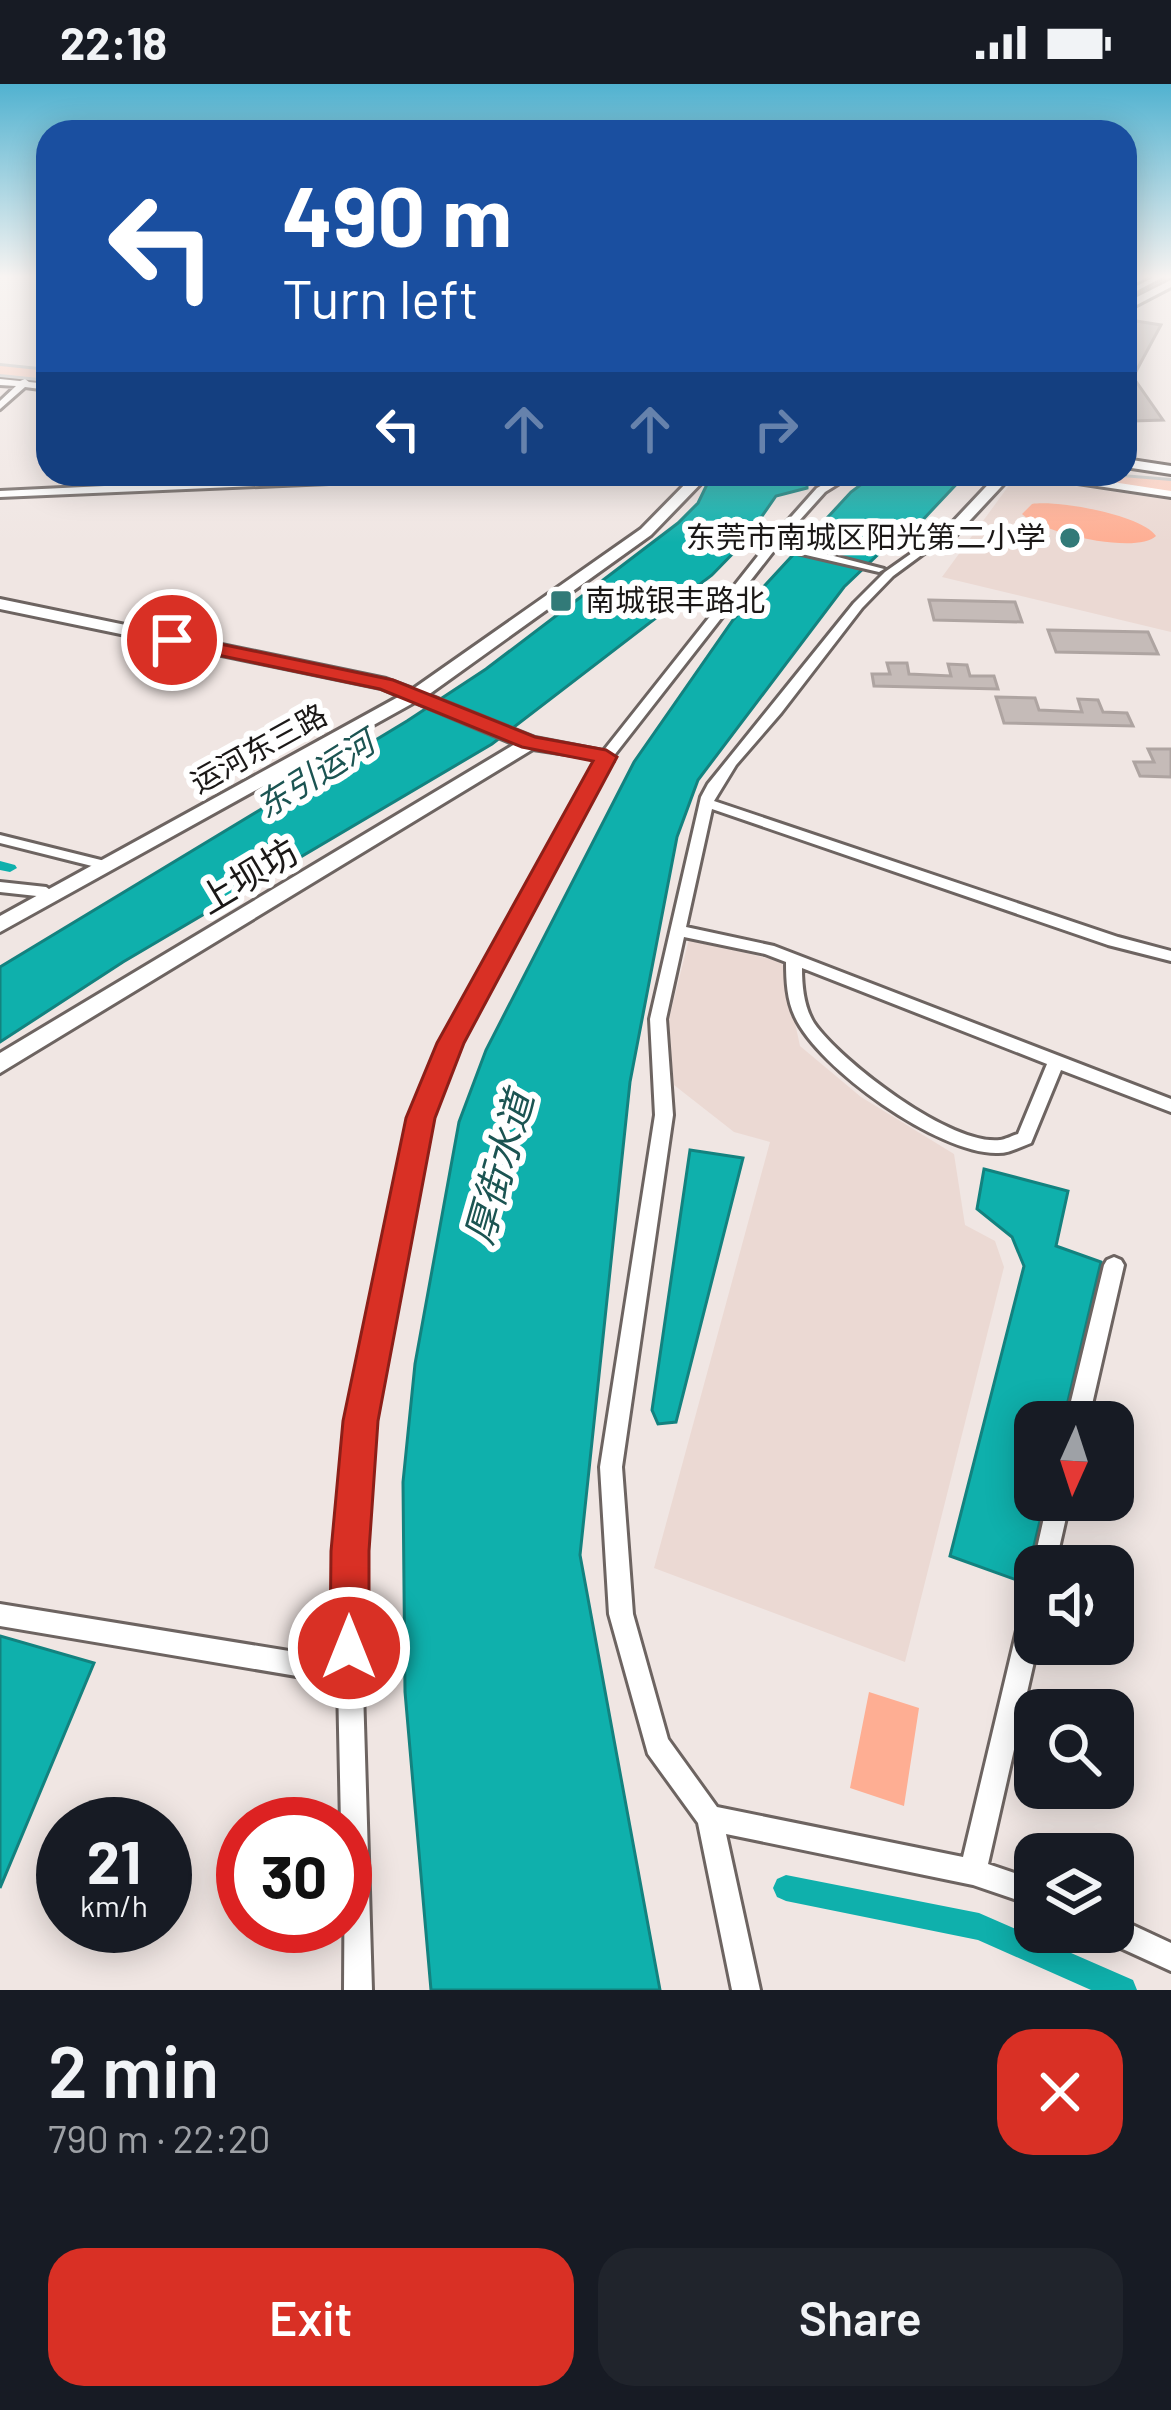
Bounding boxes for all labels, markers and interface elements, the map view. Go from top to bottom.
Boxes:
text: 22:18 [60,15,167,69]
text: 490 m [282,163,512,264]
icon: left [84,168,240,324]
text: Turn left [282,265,479,330]
icon: left [365,396,431,462]
icon: ahead [491,396,557,462]
icon: ahead [617,396,683,462]
icon: right [743,396,809,462]
place label: 东莞市南城区阳光第二小学 [686,518,1046,554]
marker: 东莞市南城区阳光第二小学 [1057,525,1083,551]
place label: 南城银丰路北 [585,581,765,617]
marker: 南城银丰路北 [548,588,574,614]
pin [121,589,223,691]
icon: arrive [139,607,205,673]
street label: 运河东三路 [184,695,332,799]
water label: 东引运河 [248,718,386,825]
street label: 上坝坊 [190,828,305,921]
water label: 厚街水道 [453,1081,543,1249]
north arrow [1014,1401,1134,1521]
map controls [1014,1401,1134,1953]
button: sound [1014,1545,1134,1665]
position arrow [286,1585,412,1711]
button: search [1014,1689,1134,1809]
speed limit sign: 30 [216,1797,372,1953]
text: 21 [87,1824,141,1896]
button: layers [1014,1833,1134,1953]
text: km/h [80,1887,148,1923]
text: 2 min [48,2026,219,2112]
button: close [997,2029,1123,2155]
text: 790 m · 22:20 [48,2114,271,2161]
button: Exit [48,2248,574,2386]
button: Share [598,2248,1123,2386]

